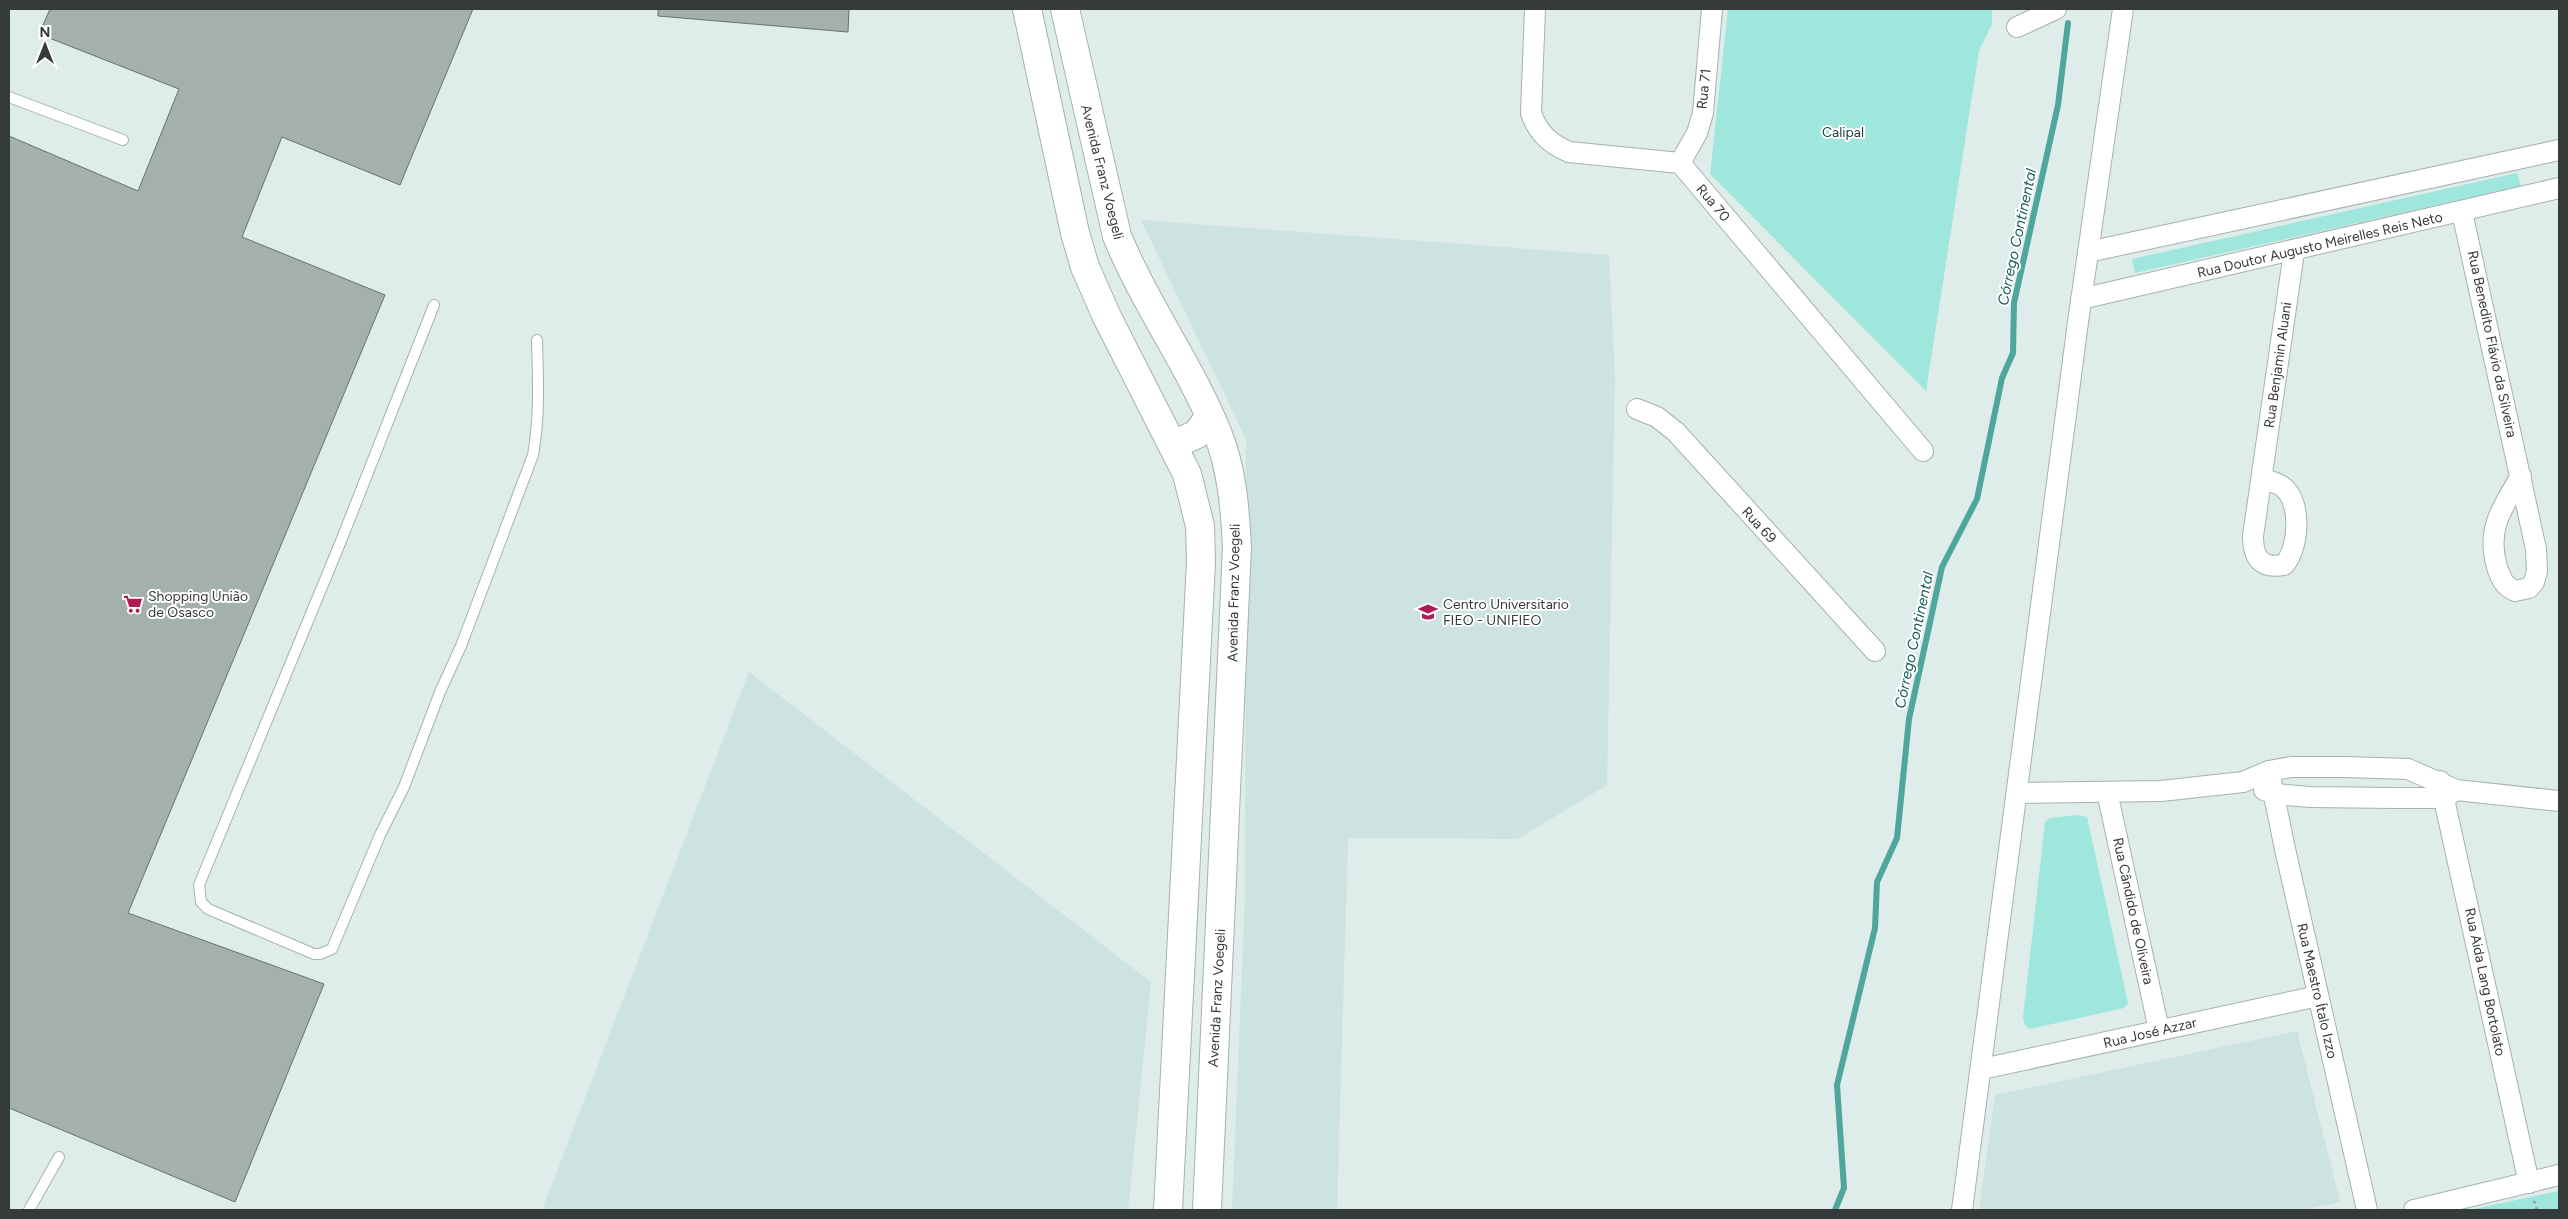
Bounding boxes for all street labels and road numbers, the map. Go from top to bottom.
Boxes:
street label: Rua 71 [1693,68,1715,110]
street label: Avenida Franz Voegeli [1077,103,1127,241]
street label: Rua 70 [1692,181,1734,225]
street label: Rua Doutor Augusto Meirelles Reis Neto [2196,208,2444,282]
street label: Rua Benedito Flávio da Silveira [2464,249,2520,439]
street label: Rua Benjamin Aluani [2261,301,2295,429]
street label: Rua 69 [1738,503,1780,547]
street label: Avenida Franz Voegeli [1224,524,1244,662]
street label: Rua Cândido de Oliveira [2109,836,2157,986]
street label: Rua Aida Lang Bortolato [2461,906,2509,1058]
street label: Rua Maestro Ítalo Izzo [2293,922,2341,1060]
street label: Avenida Franz Voegeli [1205,928,1229,1068]
street label: Rua José Azzar [2102,1014,2199,1052]

